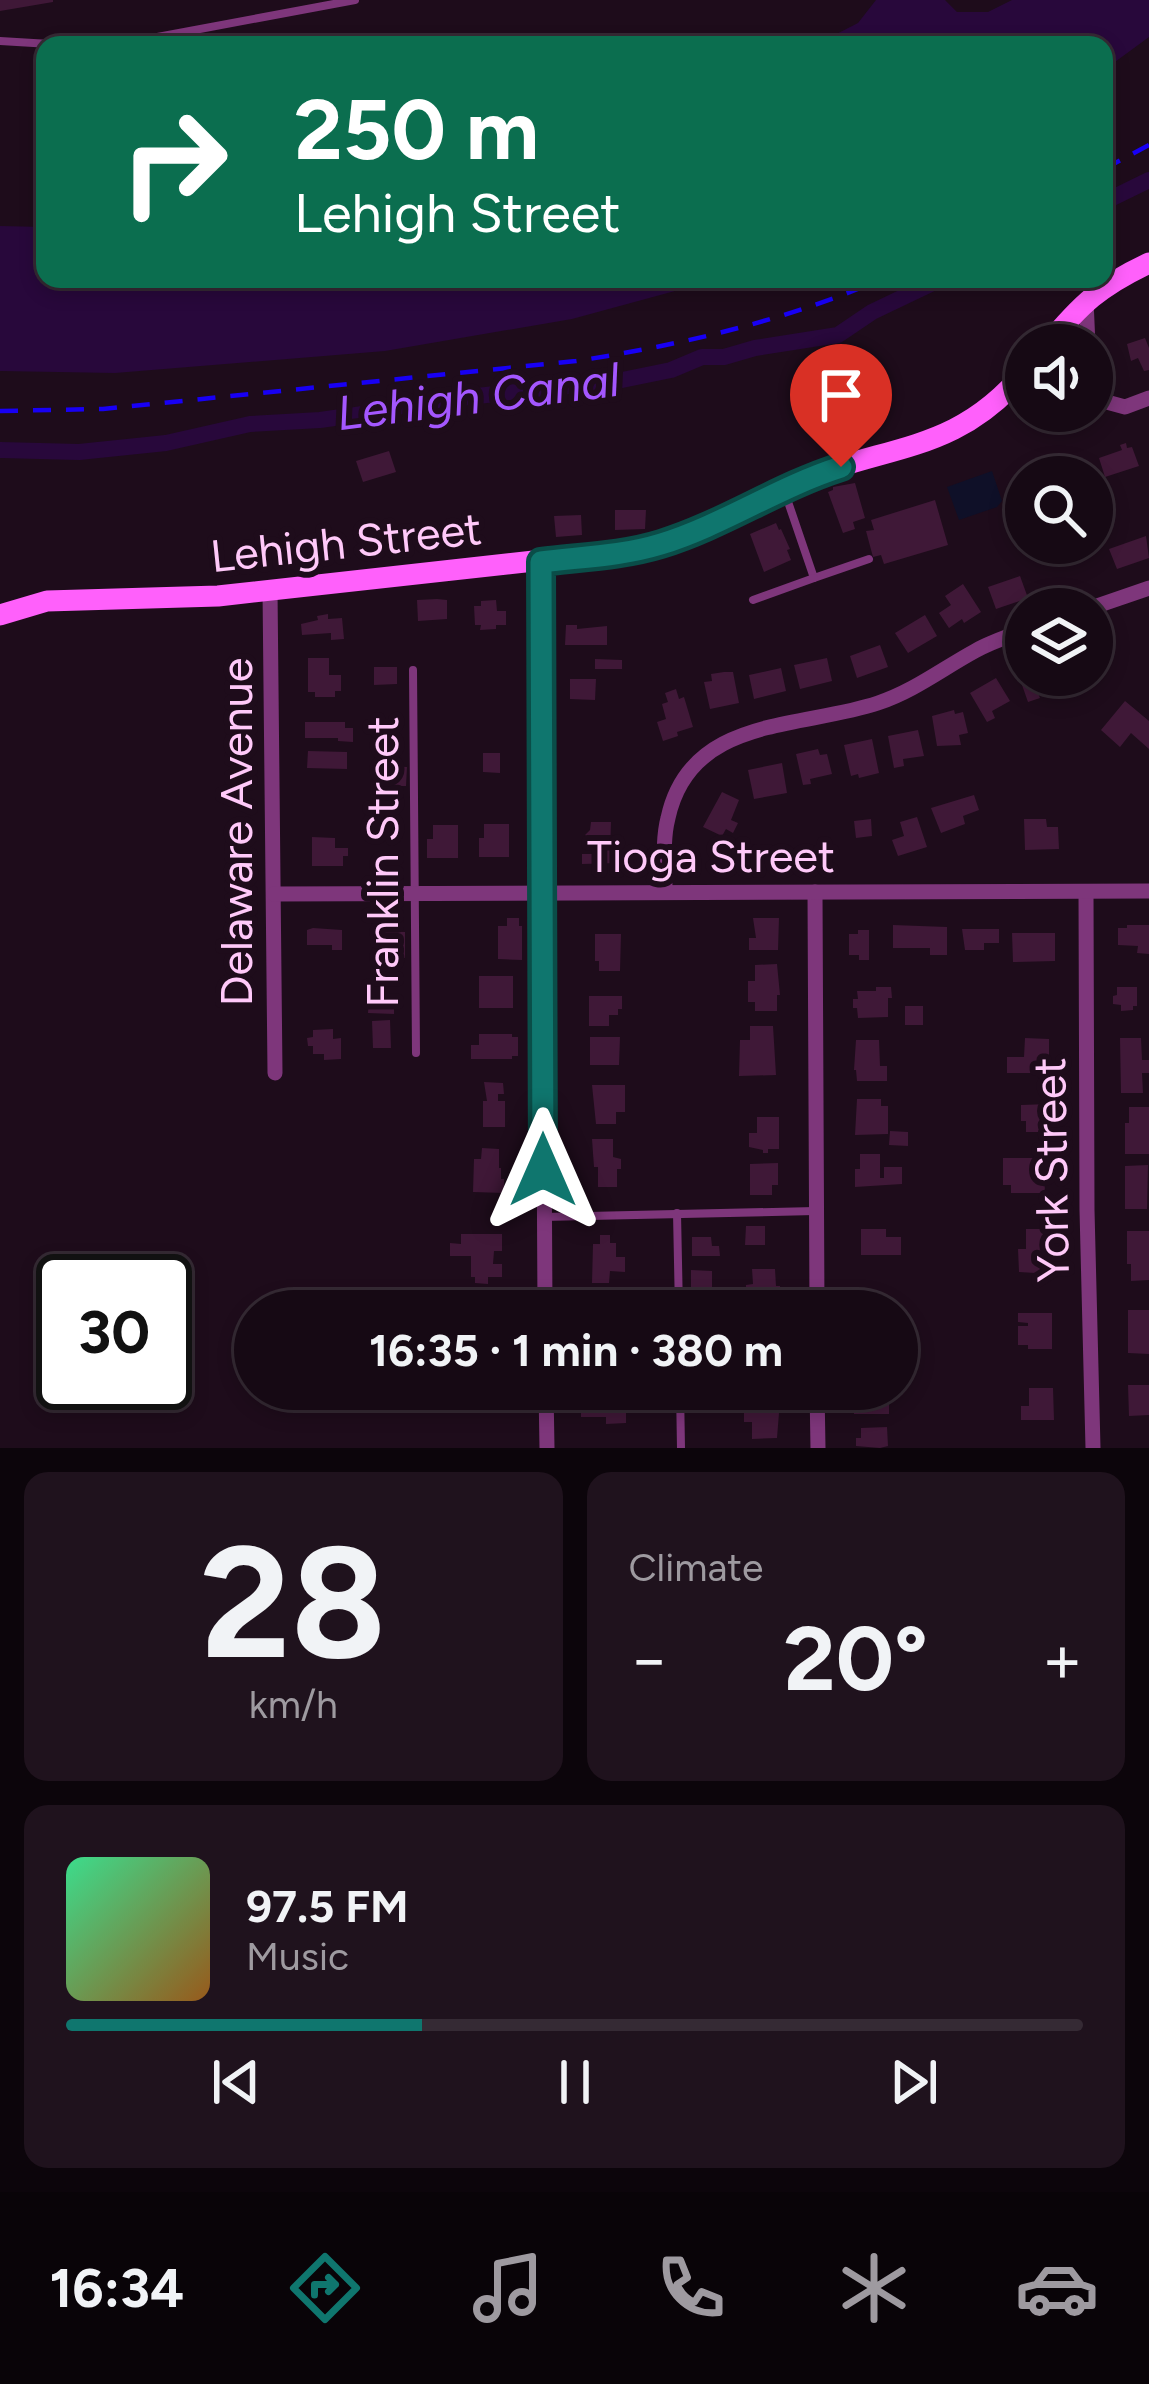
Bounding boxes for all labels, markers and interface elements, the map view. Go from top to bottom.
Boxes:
text: 250 m [294,79,539,180]
icon: right [96,84,252,240]
text: Lehigh Street [294,181,621,246]
map controls [1005,324,1113,696]
button: sound [1005,324,1113,432]
pin [790,344,892,467]
water label: Lehigh Canal [333,350,623,442]
icon: arrive [808,362,874,428]
button: search [1005,456,1113,564]
street label: Lehigh Street [208,501,484,583]
button: layers [1005,588,1113,696]
street label: Delaware Avenue [209,658,263,1006]
street label: Franklin Street [355,716,409,1008]
street label: Tioga Street [587,829,835,883]
street label: York Street [1022,1057,1080,1283]
position arrow [480,1107,606,1233]
speed limit sign: 30 [36,1254,192,1410]
text: 16:35 · 1 min · 380 m [369,1323,783,1377]
text: 28 [200,1509,386,1696]
text: Climate [629,1544,763,1591]
text: 20° [784,1604,928,1713]
text: − [629,1619,670,1699]
text: + [1042,1619,1083,1699]
text: km/h [249,1681,338,1728]
text: 97.5 FM [246,1879,409,1933]
text: Music [246,1933,349,1980]
icon: previous [203,2049,269,2115]
icon: pause [542,2049,608,2115]
icon: next [881,2049,947,2115]
icon: directions [283,2246,367,2330]
icon: music [466,2246,550,2330]
icon: phone [649,2246,733,2330]
icon: climate [832,2246,916,2330]
icon: car [1015,2246,1099,2330]
text: 16:34 [50,2256,184,2321]

